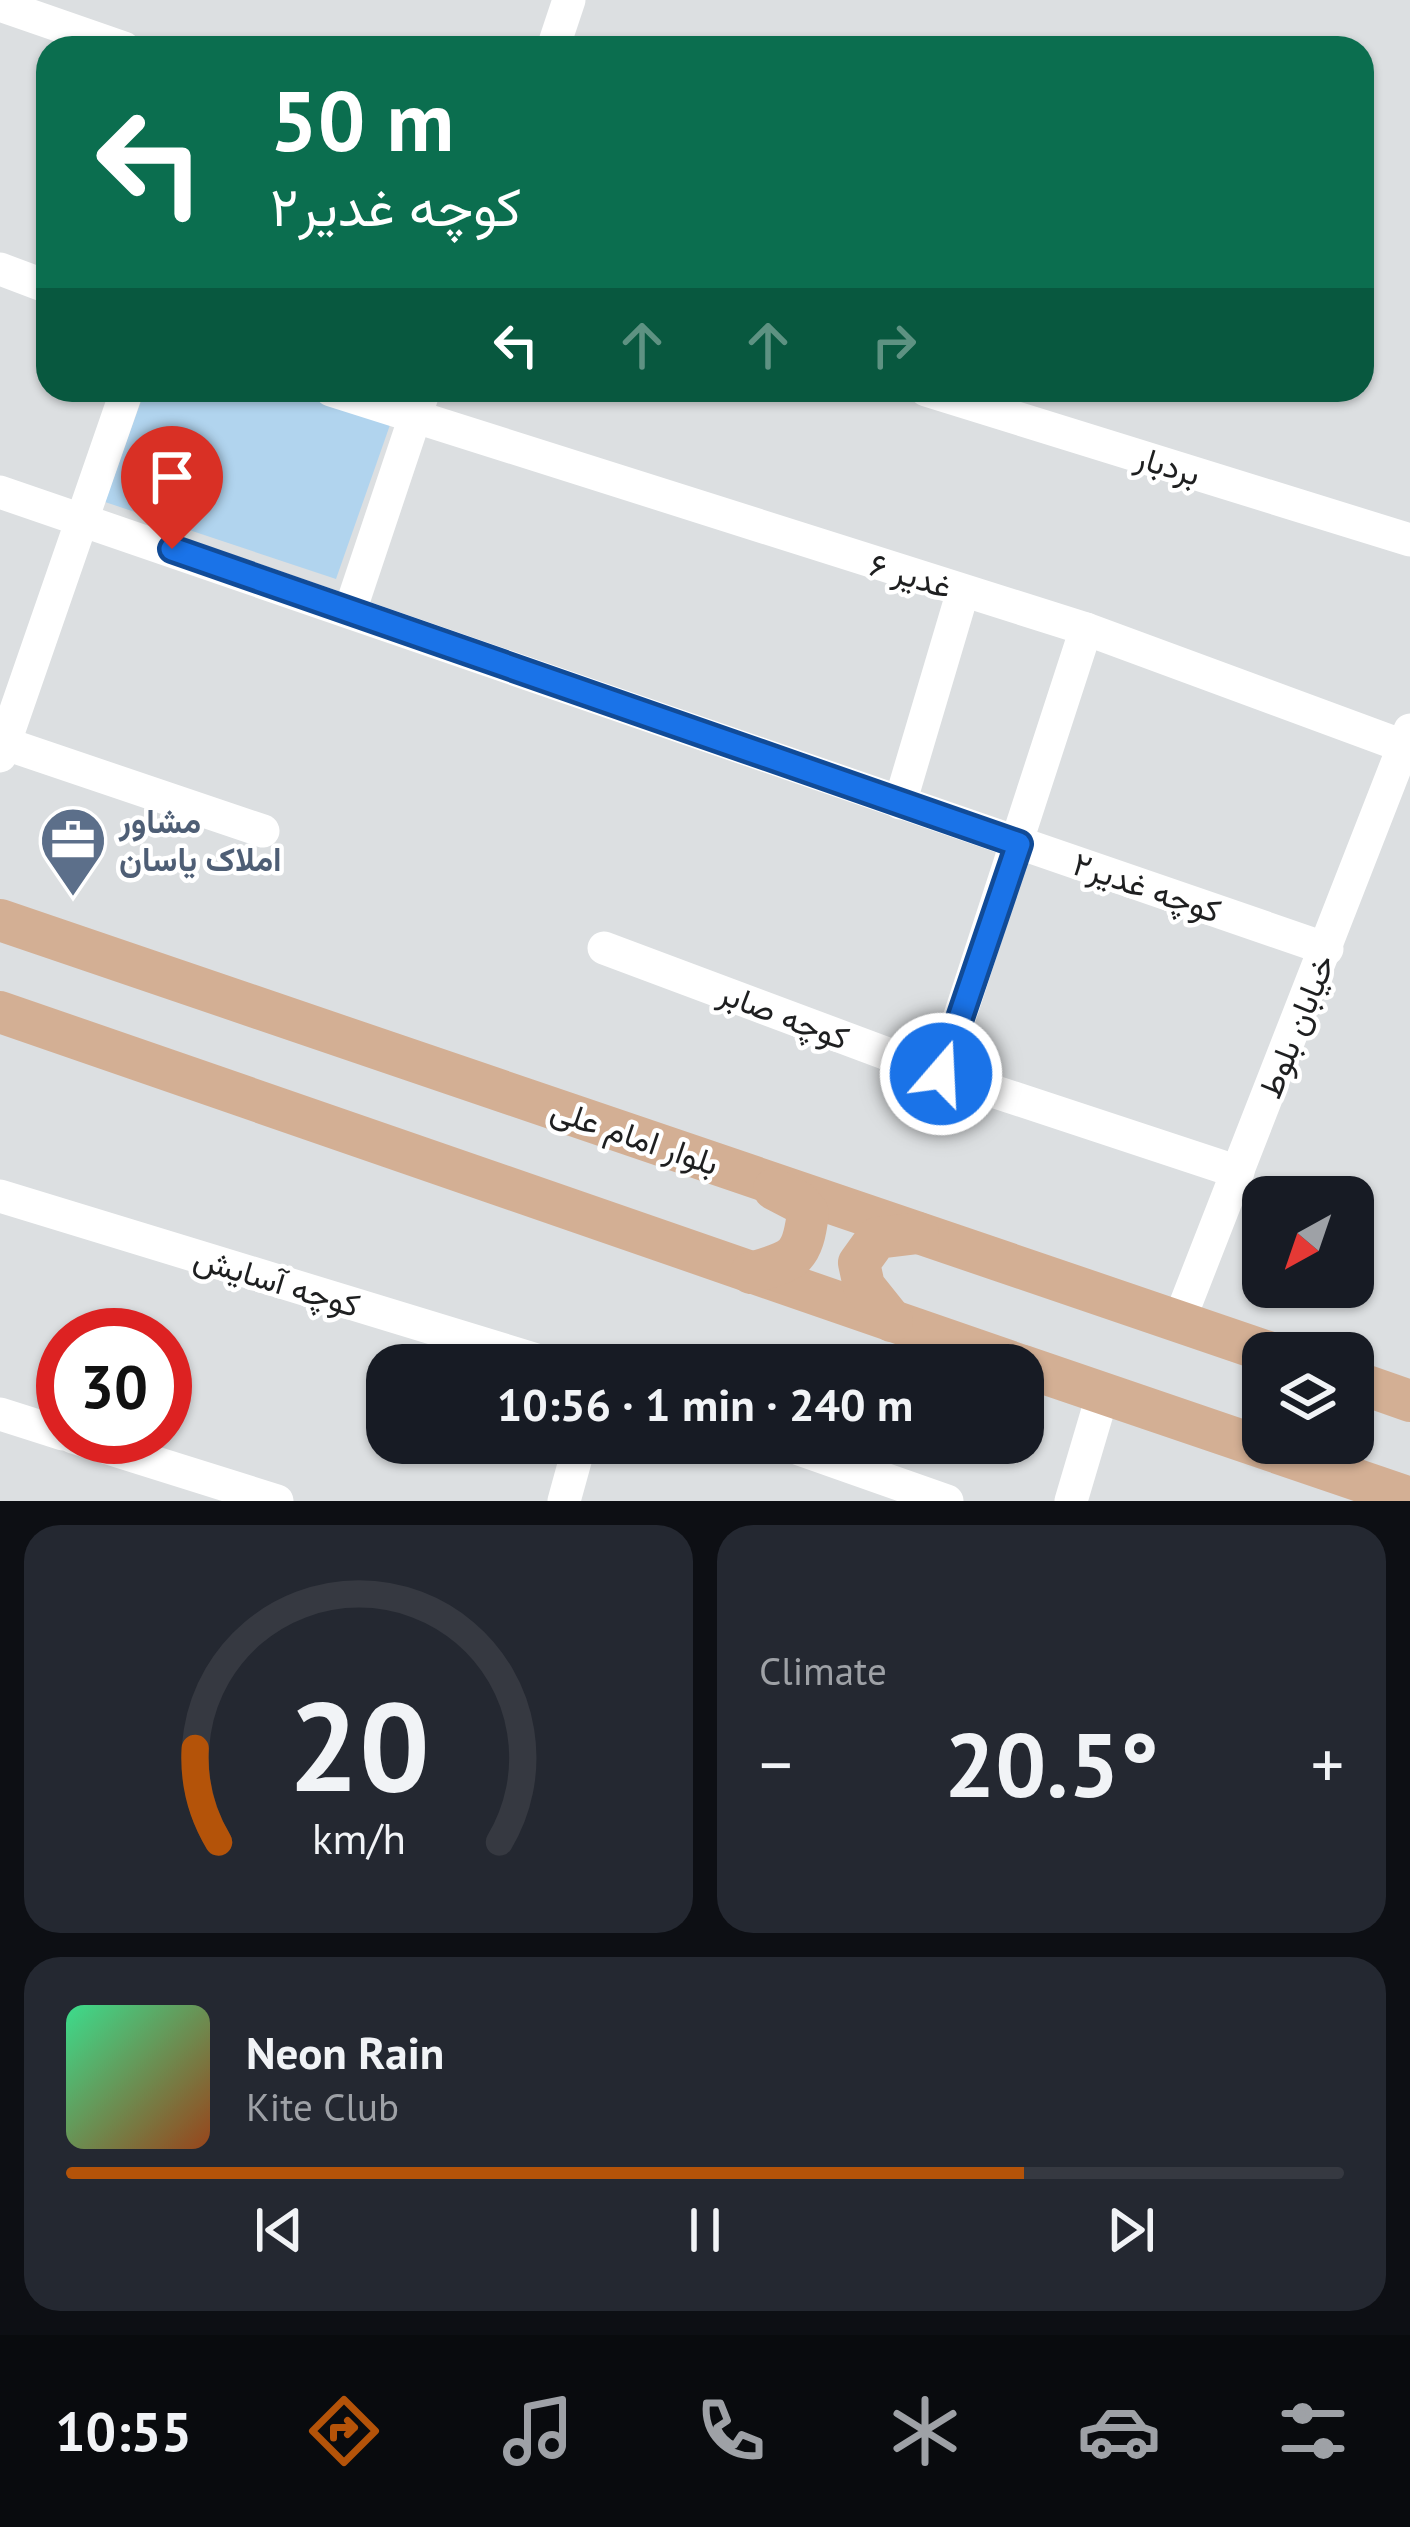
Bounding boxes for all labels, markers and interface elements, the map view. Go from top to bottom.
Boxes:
text: 50 m [270,65,454,174]
icon: left [72,84,228,240]
text: کوچه غدیر۲ [270,171,521,241]
icon: left [483,312,549,378]
icon: ahead [609,312,675,378]
icon: ahead [735,312,801,378]
icon: right [861,312,927,378]
pin [121,426,223,549]
street label: بردبار [1130,434,1206,495]
icon: arrive [139,444,205,510]
street label: غدیر ۶ [865,542,958,607]
place label: مشاور املاک یاسان [118,799,282,880]
office icon: مشاور املاک یاسان [38,805,108,899]
street label: کوچه غدیر۲ [1067,841,1227,934]
street label: خیابان بلوط [1247,947,1344,1104]
street label: کوچه صابر [711,970,855,1061]
position arrow [878,1011,1004,1137]
street label: بلوار امام على [546,1087,724,1185]
north arrow [1242,1176,1374,1308]
map controls [1242,1176,1374,1464]
street label: کوچه آسایش [189,1235,365,1328]
speed limit sign: 30 [36,1308,192,1464]
button: layers [1242,1332,1374,1464]
text: 10:56 · 1 min · 240 m [497,1375,913,1433]
text: Climate [759,1645,887,1696]
text: 20 [288,1664,429,1825]
text: 20.5° [944,1705,1159,1822]
text: − [759,1721,792,1806]
text: + [1311,1721,1344,1806]
text: km/h [311,1810,406,1866]
text: Neon Rain [246,2023,444,2081]
text: Kite Club [246,2081,399,2132]
icon: previous [246,2197,312,2263]
icon: pause [672,2197,738,2263]
icon: next [1098,2197,1164,2263]
icon: directions [302,2389,386,2473]
icon: music [496,2389,580,2473]
icon: phone [689,2389,773,2473]
icon: climate [883,2389,967,2473]
icon: car [1077,2389,1161,2473]
icon: filters [1271,2389,1355,2473]
text: 10:55 [55,2396,192,2466]

